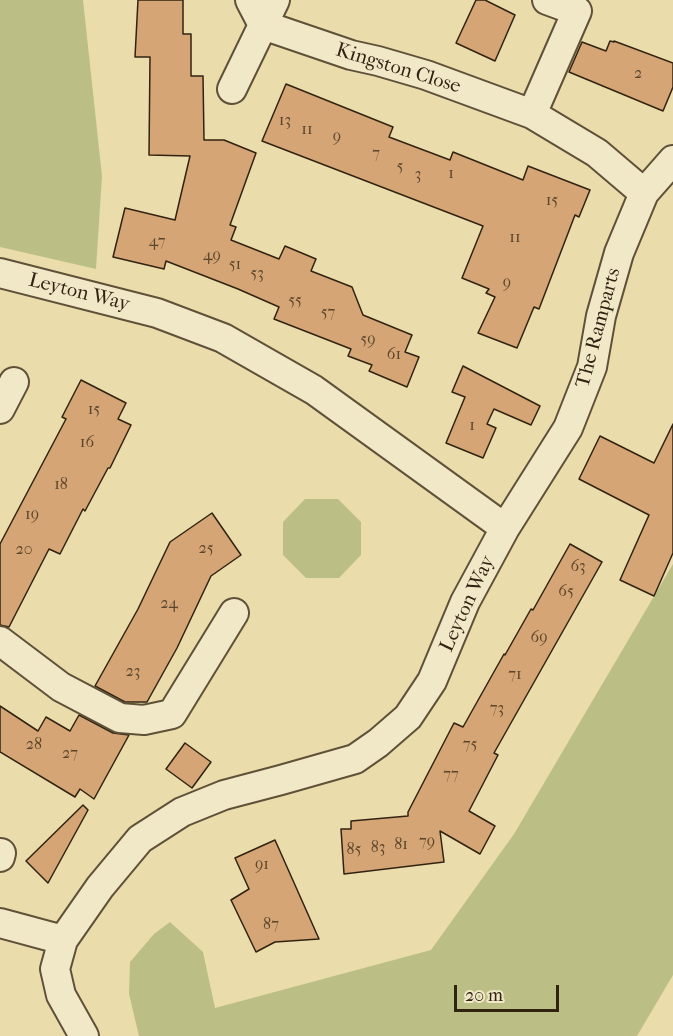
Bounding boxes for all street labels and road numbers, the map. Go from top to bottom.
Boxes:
street label: Kingston Close [333,39,463,99]
street label: The Ramparts [571,265,627,391]
street label: Leyton Way [26,269,132,317]
street label: Leyton Way [435,552,501,656]

